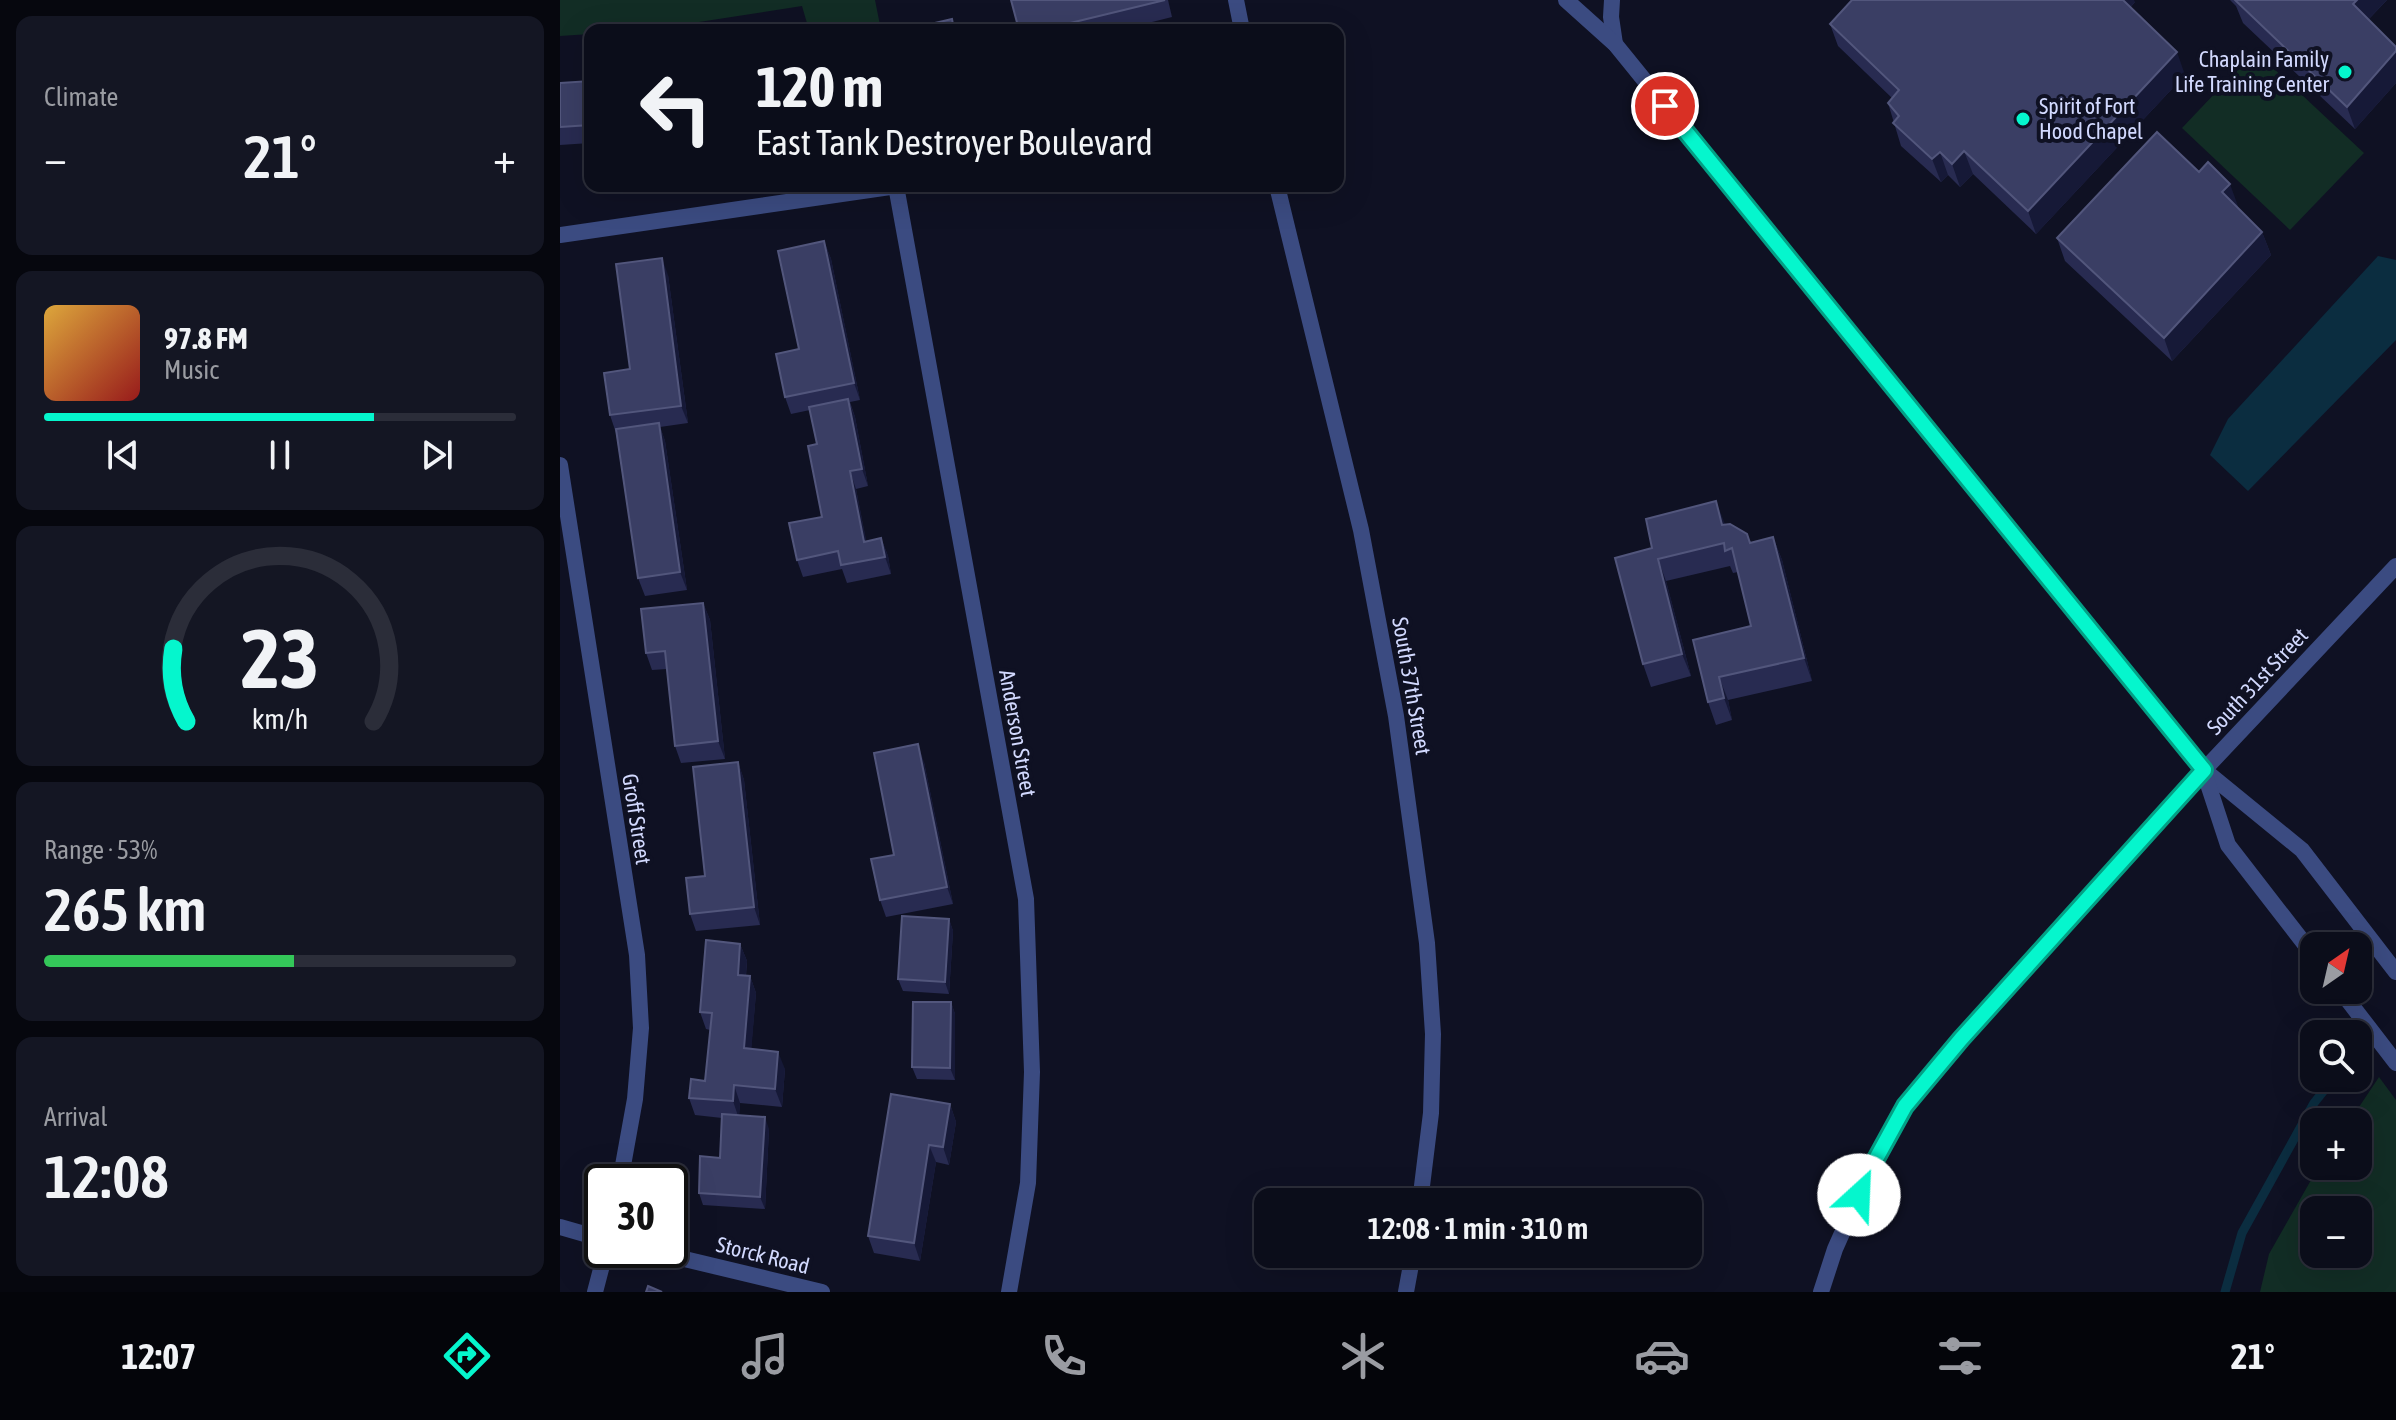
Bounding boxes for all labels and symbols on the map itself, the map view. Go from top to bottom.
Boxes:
place label: Chaplain Family Life Training Center [2175,46,2330,97]
marker: Chaplain Family Life Training Center [2336,63,2354,81]
pin [1631,72,1699,140]
place label: Spirit of Fort Hood Chapel [2039,93,2143,144]
marker: Spirit of Fort Hood Chapel [2014,110,2032,128]
street label: South 37th Street [1387,615,1437,757]
street label: South 31st Street [2201,622,2313,740]
street label: Anderson Street [994,668,1042,798]
street label: Groff Street [617,772,657,866]
north arrow [2300,932,2372,1004]
position arrow [1817,1153,1901,1237]
speed limit sign: 30 [584,1164,688,1268]
street label: Storck Road [714,1231,812,1279]

